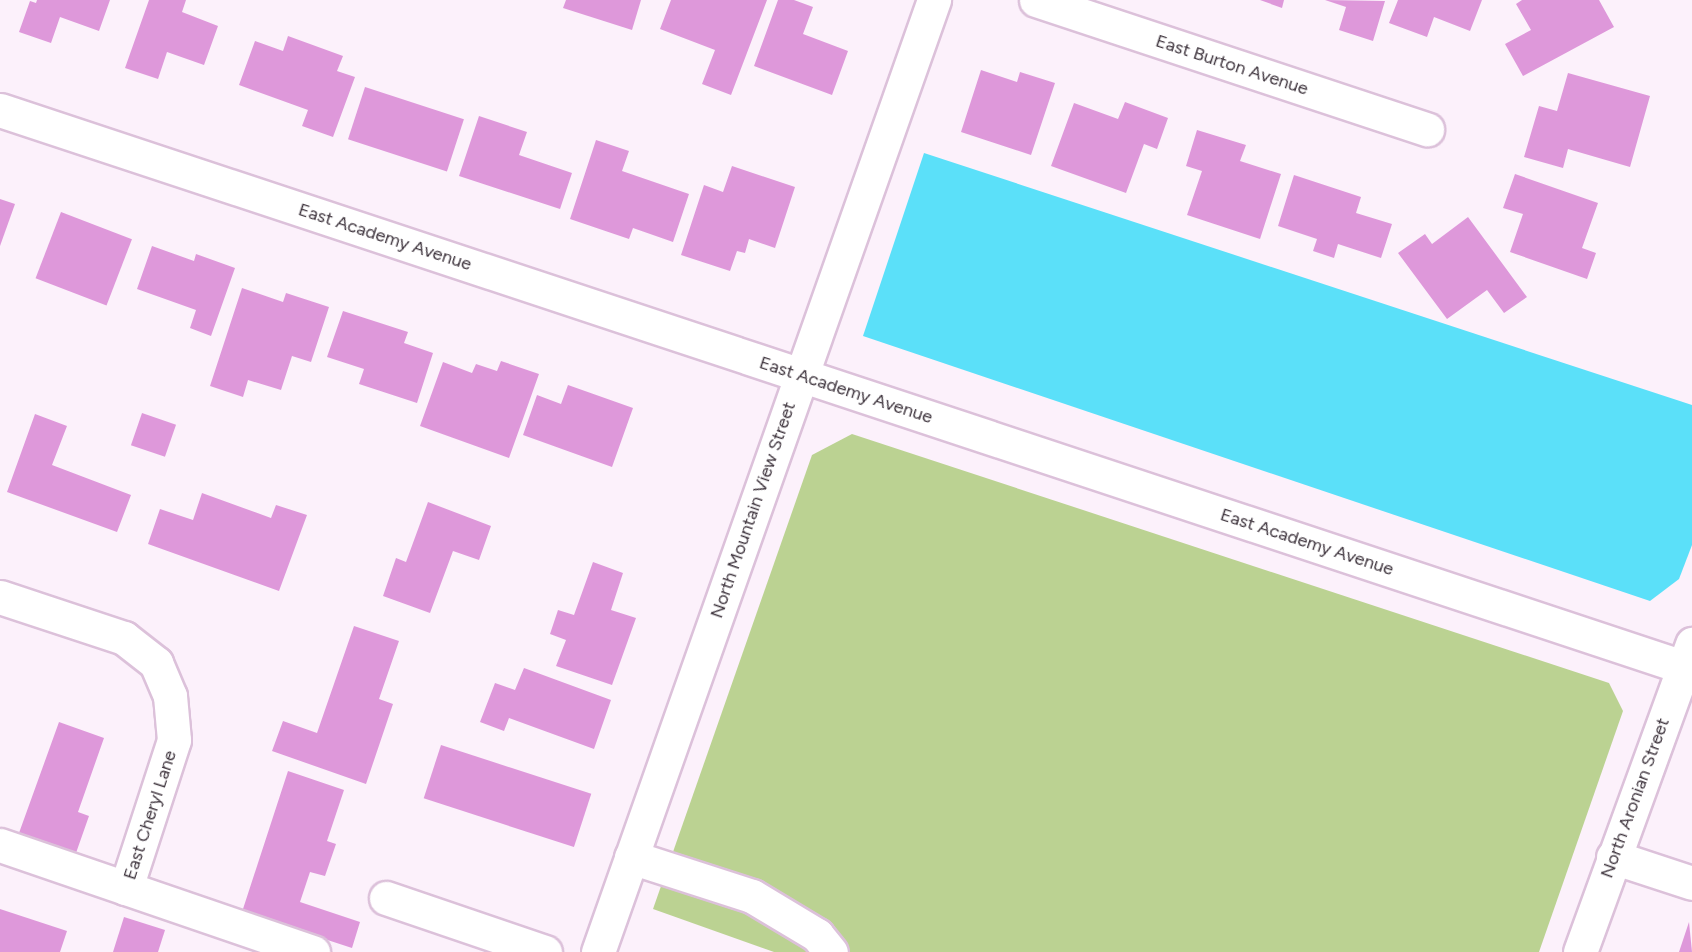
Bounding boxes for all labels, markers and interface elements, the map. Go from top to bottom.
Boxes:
street label: East Burton Avenue [1153,30,1311,100]
street label: East Academy Avenue [296,199,474,275]
street label: East Academy Avenue [757,352,935,428]
street label: North Mountain View Street [706,399,800,621]
street label: East Academy Avenue [1218,504,1396,580]
street label: North Aronian Street [1596,715,1674,881]
street label: East Cheryl Lane [119,748,181,882]

